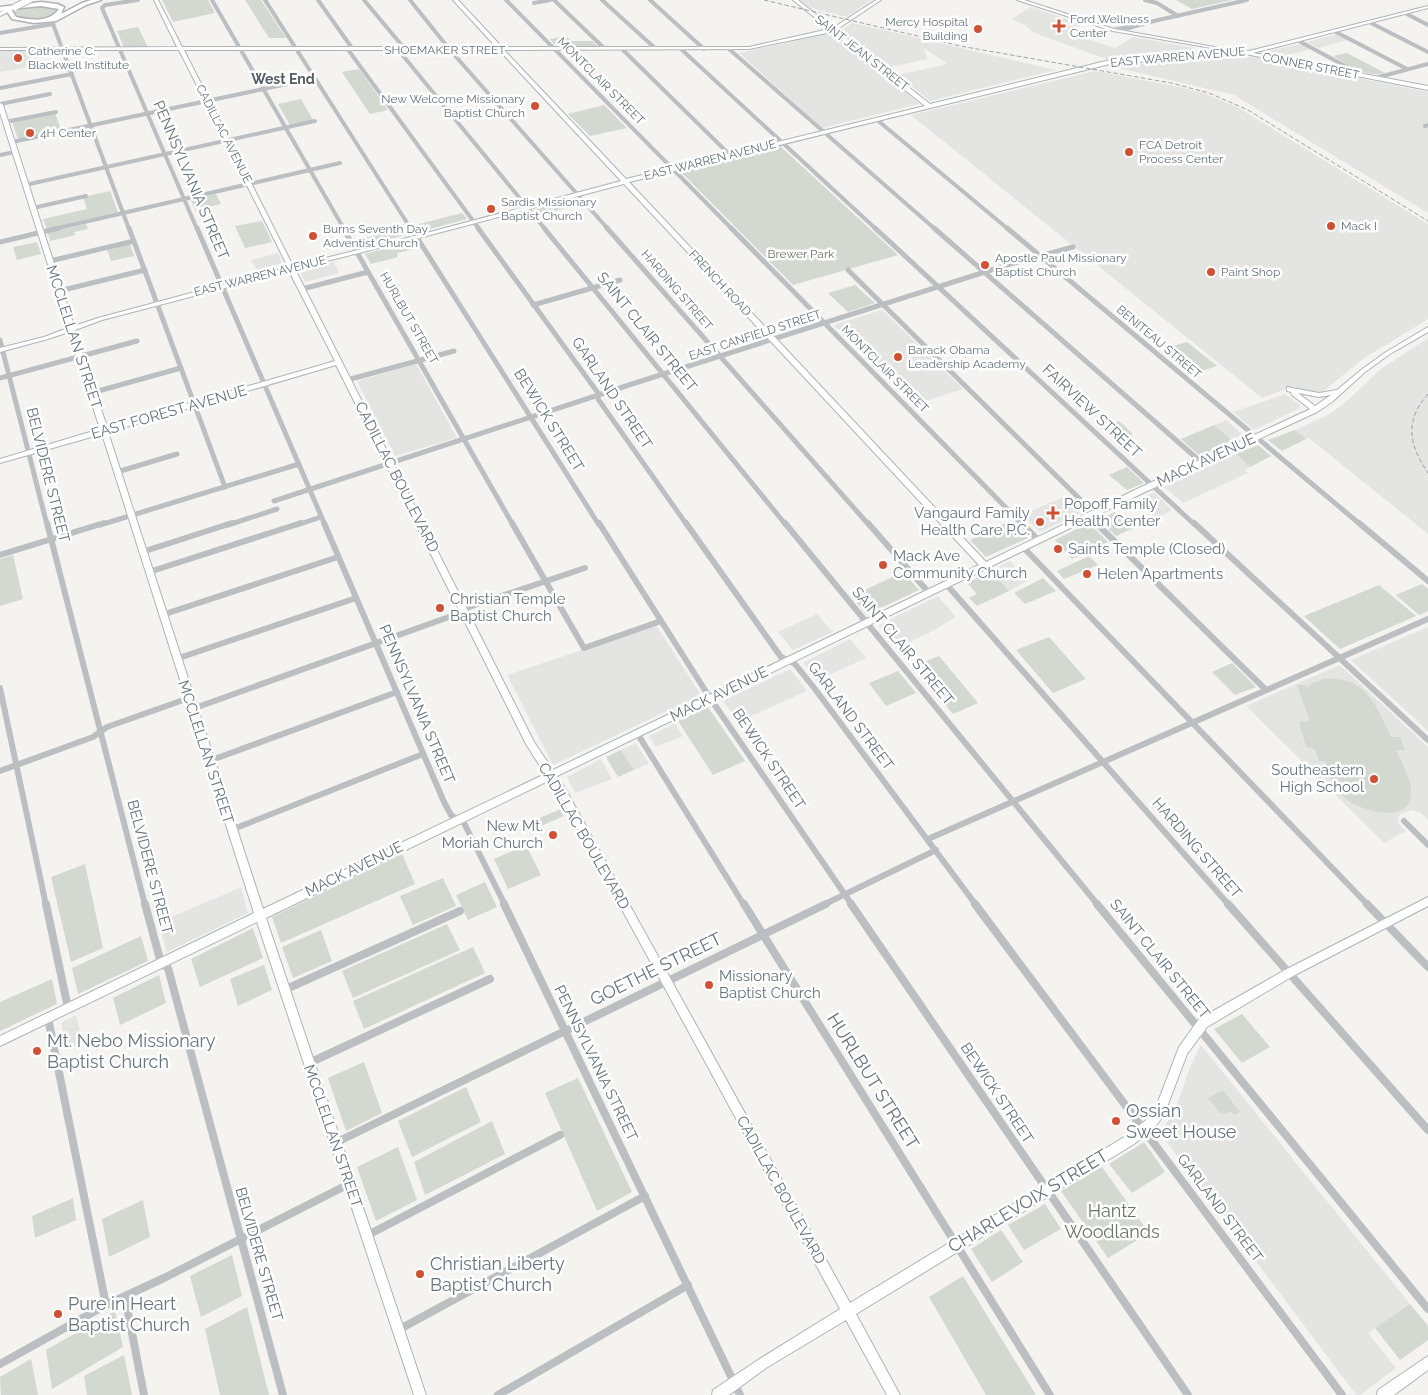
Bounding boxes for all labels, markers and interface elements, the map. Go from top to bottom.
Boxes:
street label: SAINT JEAN STREET [812,12,912,94]
place label: Ford Wellness Center [1070,12,1149,40]
place label: Mercy Hospital Building [885,15,969,43]
marker: Ford Wellness Center [1052,19,1066,33]
marker: Mercy Hospital Building [972,23,984,35]
street label: MONTCLAIR STREET [555,35,648,128]
street label: SHOEMAKER STREET [384,43,506,57]
place label: Catherine C. Blackwell Institute [28,44,129,72]
street label: EAST WARREN AVENUE [1110,44,1246,70]
street label: CONNER STREET [1261,50,1361,82]
marker: Catherine C. Blackwell Institute [12,52,24,64]
district label: West End [251,71,315,87]
street label: CADILLAC AVENUE [193,82,255,186]
place label: New Welcome Missionary Baptist Church [381,92,525,120]
street label: PENNSYLVANIA STREET [149,98,233,262]
marker: New Welcome Missionary Baptist Church [529,100,541,112]
place label: 4H Center [40,126,97,140]
marker: 4H Center [24,127,36,139]
street label: EAST WARREN AVENUE [643,137,777,183]
place label: FCA Detroit Process Center [1139,138,1224,166]
marker: FCA Detroit Process Center [1123,146,1135,158]
place label: Sardis Missionary Baptist Church [501,195,597,223]
marker: Sardis Missionary Baptist Church [485,203,497,215]
place label: Mack I [1341,219,1377,233]
marker: Mack I [1325,220,1337,232]
place label: Burns Seventh Day Adventist Church [323,222,428,250]
marker: Burns Seventh Day Adventist Church [307,230,319,242]
street label: HARDING STREET [638,247,716,333]
street label: FRENCH ROAD [686,247,754,319]
park label: Brewer Park [768,247,835,261]
place label: Apostle Paul Missionary Baptist Church [995,251,1127,279]
street label: EAST WARREN AVENUE [193,253,327,299]
marker: Apostle Paul Missionary Baptist Church [979,259,991,271]
street label: MCCLELLAN STREET [42,263,106,411]
place label: Paint Shop [1221,265,1280,279]
marker: Paint Shop [1205,266,1217,278]
street label: SAINT CLAIR STREET [593,268,701,396]
street label: HURLBUT STREET [377,269,441,367]
street label: BENITEAU STREET [1114,302,1205,382]
street label: EAST CANFIELD STREET [687,307,824,363]
street label: MONTCLAIR STREET [839,323,932,416]
street label: GARLAND STREET [568,334,656,452]
place label: Barack Obama Leadership Academy [908,343,1026,371]
marker: Barack Obama Leadership Academy [892,351,904,363]
street label: FAIRVIEW STREET [1039,361,1145,461]
street label: BEWICK STREET [510,365,588,475]
street label: EAST FOREST AVENUE [89,381,249,443]
street label: CADILLAC BOULEVARD [351,399,443,556]
street label: BELVIDERE STREET [23,406,73,544]
street label: MACK AVENUE [1154,429,1258,491]
place label: Popoff Family Health Center [1064,495,1161,530]
place label: Vangaurd Family Health Care P.C. [914,504,1030,539]
marker: Popoff Family Health Center [1046,506,1060,520]
marker: Vangaurd Family Health Care P.C. [1034,516,1046,528]
place label: Saints Temple (Closed) [1068,540,1225,558]
marker: Saints Temple (Closed) [1052,543,1064,555]
place label: Mack Ave Community Church [893,547,1027,582]
marker: Mack Ave Community Church [877,559,889,571]
place label: Helen Apartments [1097,565,1223,583]
marker: Helen Apartments [1081,568,1093,580]
street label: SAINT CLAIR STREET [848,583,958,709]
place label: Christian Temple Baptist Church [450,590,566,625]
marker: Christian Temple Baptist Church [434,602,446,614]
street label: PENNSYLVANIA STREET [375,622,459,786]
street label: GARLAND STREET [804,658,898,774]
street label: MACK AVENUE [667,663,771,725]
street label: MCCLELLAN STREET [174,678,238,826]
street label: BEWICK STREET [729,705,809,813]
street label: CADILLAC BOULEVARD [535,759,634,913]
place label: Southeastern High School [1271,761,1365,796]
marker: Southeastern High School [1368,773,1380,785]
street label: HARDING STREET [1149,794,1245,902]
street label: BELVIDERE STREET [123,798,177,936]
place label: New Mt. Moriah Church [442,817,543,852]
marker: New Mt. Moriah Church [547,829,559,841]
street label: MACK AVENUE [302,838,406,900]
street label: SAINT CLAIR STREET [1106,895,1214,1023]
street label: GOETHE STREET [587,928,725,1009]
place label: Missionary Baptist Church [719,967,821,1002]
marker: Missionary Baptist Church [703,979,715,991]
street label: PENNSYLVANIA STREET [550,982,642,1144]
street label: HURLBUT STREET [823,1009,924,1153]
place label: Mt. Nebo Missionary Baptist Church [47,1030,216,1072]
street label: BEWICK STREET [957,1039,1037,1147]
marker: Mt. Nebo Missionary Baptist Church [31,1045,43,1057]
street label: MCCLELLAN STREET [300,1062,366,1210]
place label: Ossian Sweet House [1126,1100,1237,1142]
street label: CADILLAC BOULEVARD [733,1113,829,1267]
marker: Ossian Sweet House [1110,1115,1122,1127]
street label: CHARLEVOIX STREET [944,1144,1112,1257]
street label: GARLAND STREET [1173,1150,1267,1266]
street label: BELVIDERE STREET [231,1185,287,1323]
park label: Hantz Woodlands [1064,1200,1160,1242]
place label: Christian Liberty Baptist Church [430,1253,565,1295]
marker: Christian Liberty Baptist Church [414,1268,426,1280]
place label: Pure in Heart Baptist Church [68,1293,190,1335]
marker: Pure in Heart Baptist Church [52,1308,64,1320]

